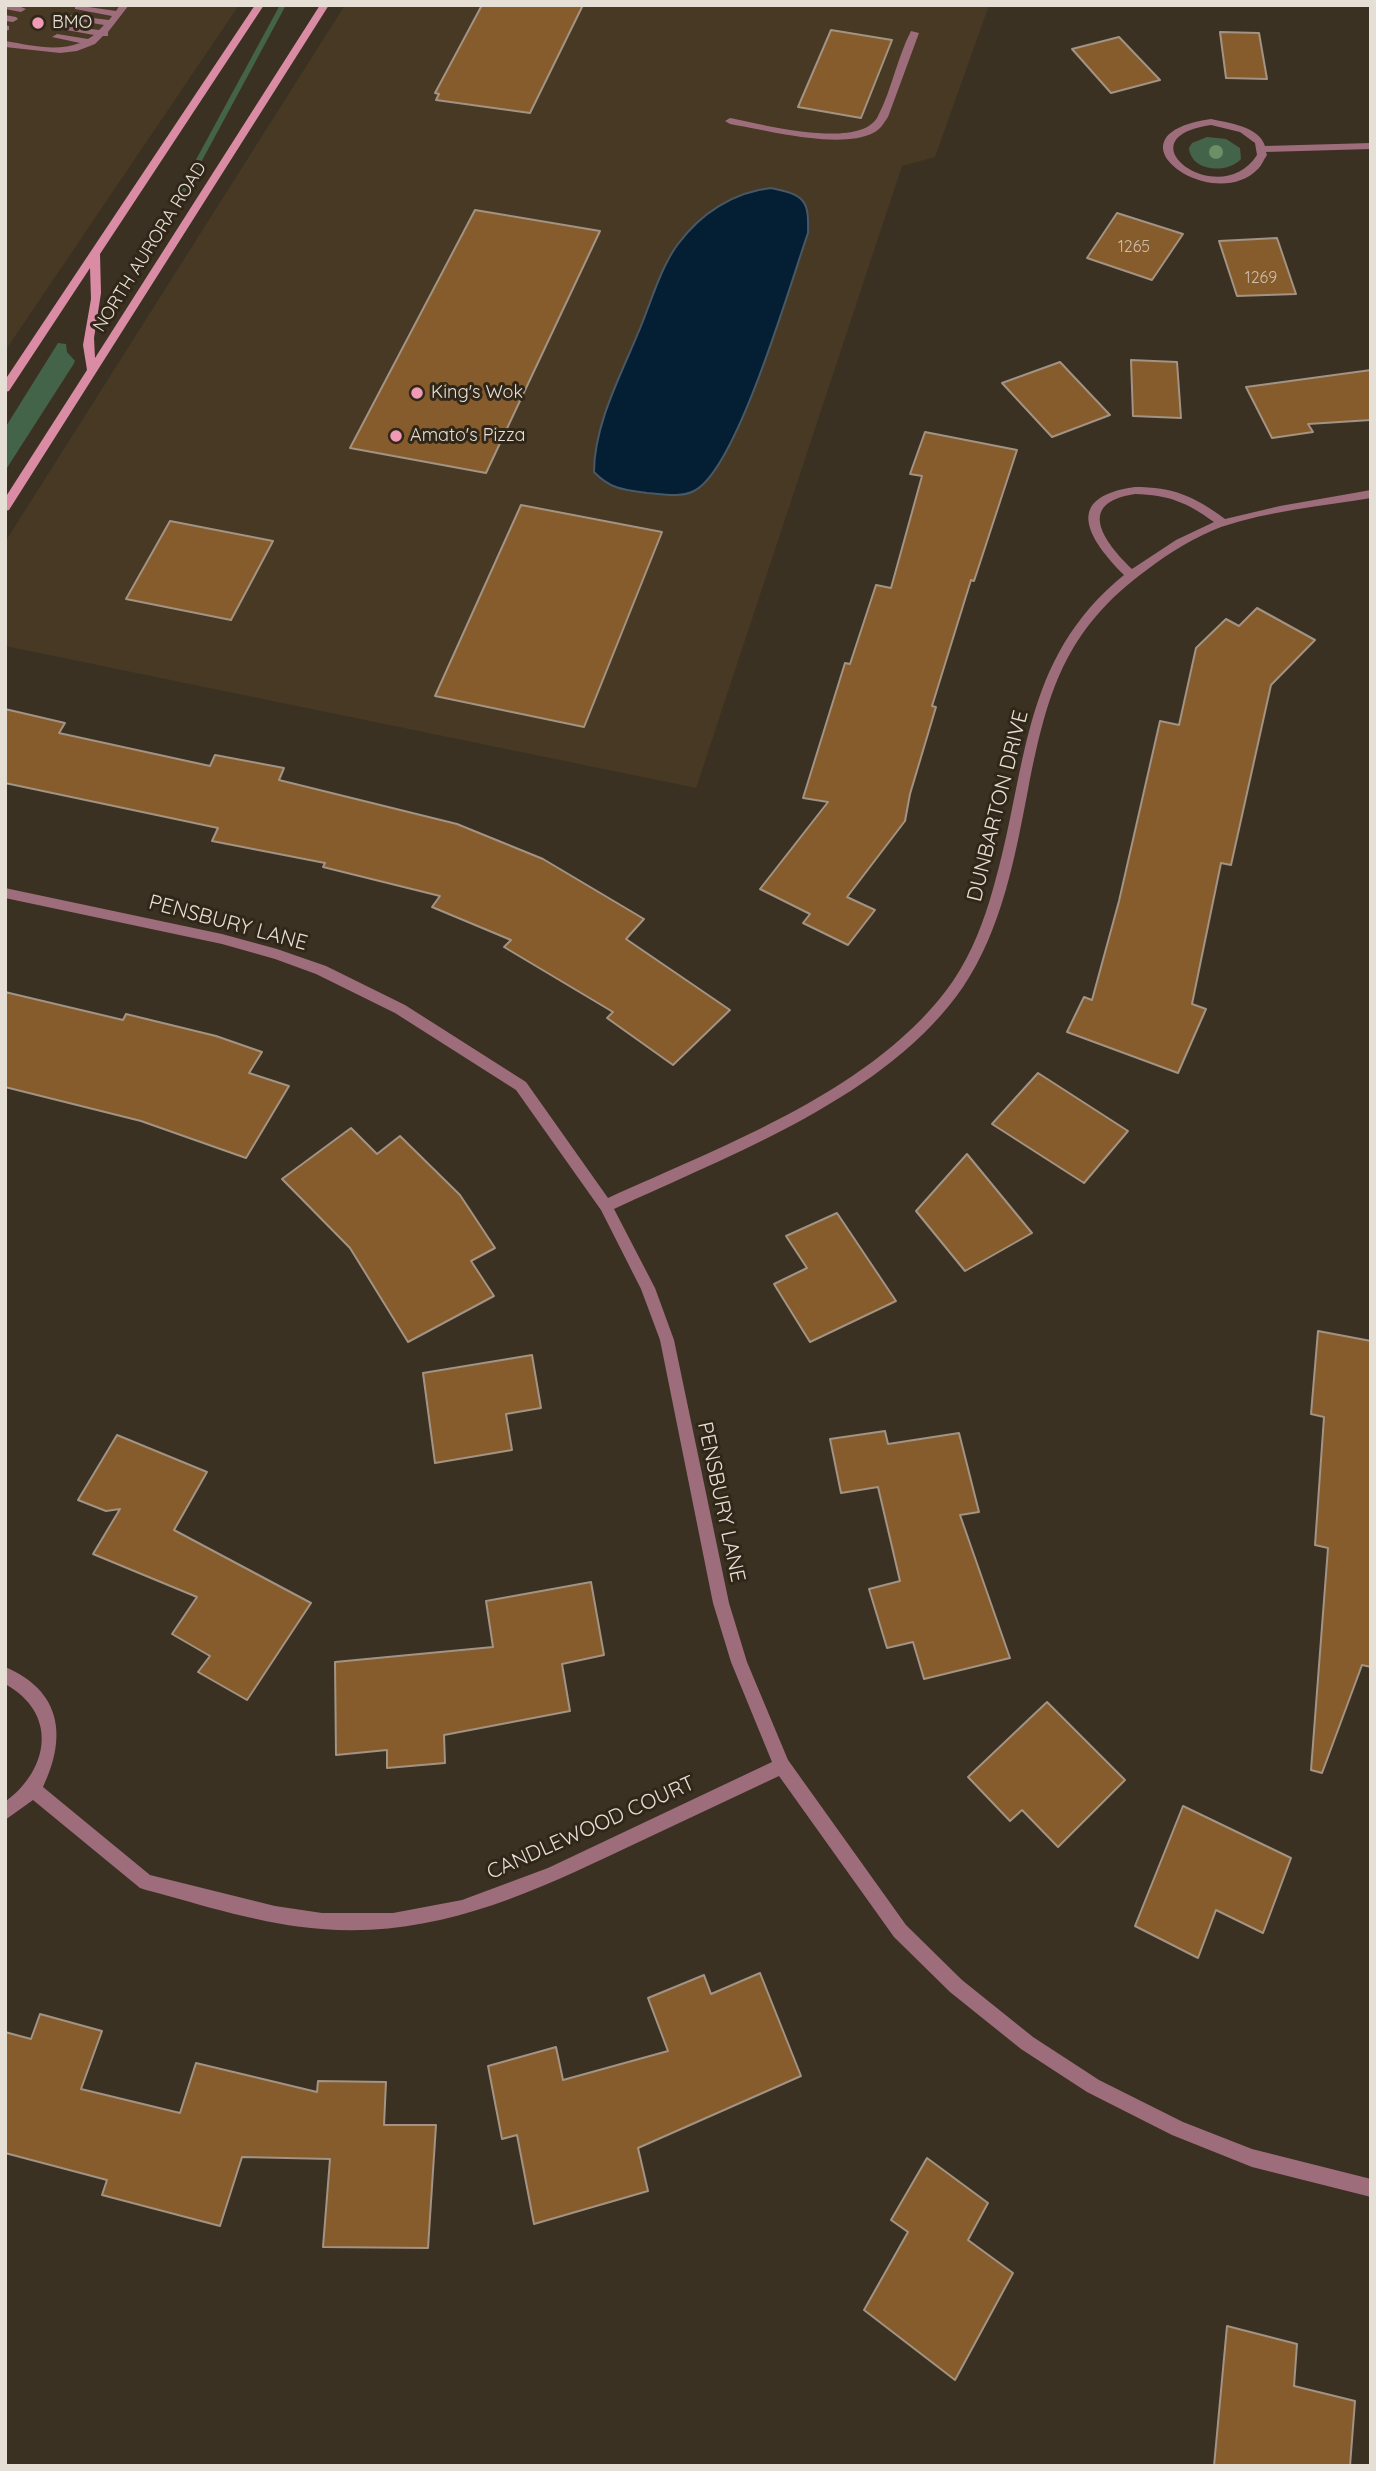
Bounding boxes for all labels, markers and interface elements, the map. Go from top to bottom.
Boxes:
place label: BMO [52,12,92,34]
marker: BMO [30,15,46,31]
street label: NORTH AURORA ROAD [89,158,211,336]
house number: 1265 [1118,237,1150,257]
house number: 1269 [1245,268,1277,288]
place label: King's Wok [431,382,523,404]
marker: King's Wok [409,385,425,401]
place label: Amato's Pizza [410,425,525,447]
marker: Amato's Pizza [388,428,404,444]
street label: DUNBARTON DRIVE [962,708,1034,904]
street label: PENSBURY LANE [146,890,310,956]
street label: PENSBURY LANE [692,1420,750,1584]
street label: CANDLEWOOD COURT [483,1771,699,1885]

